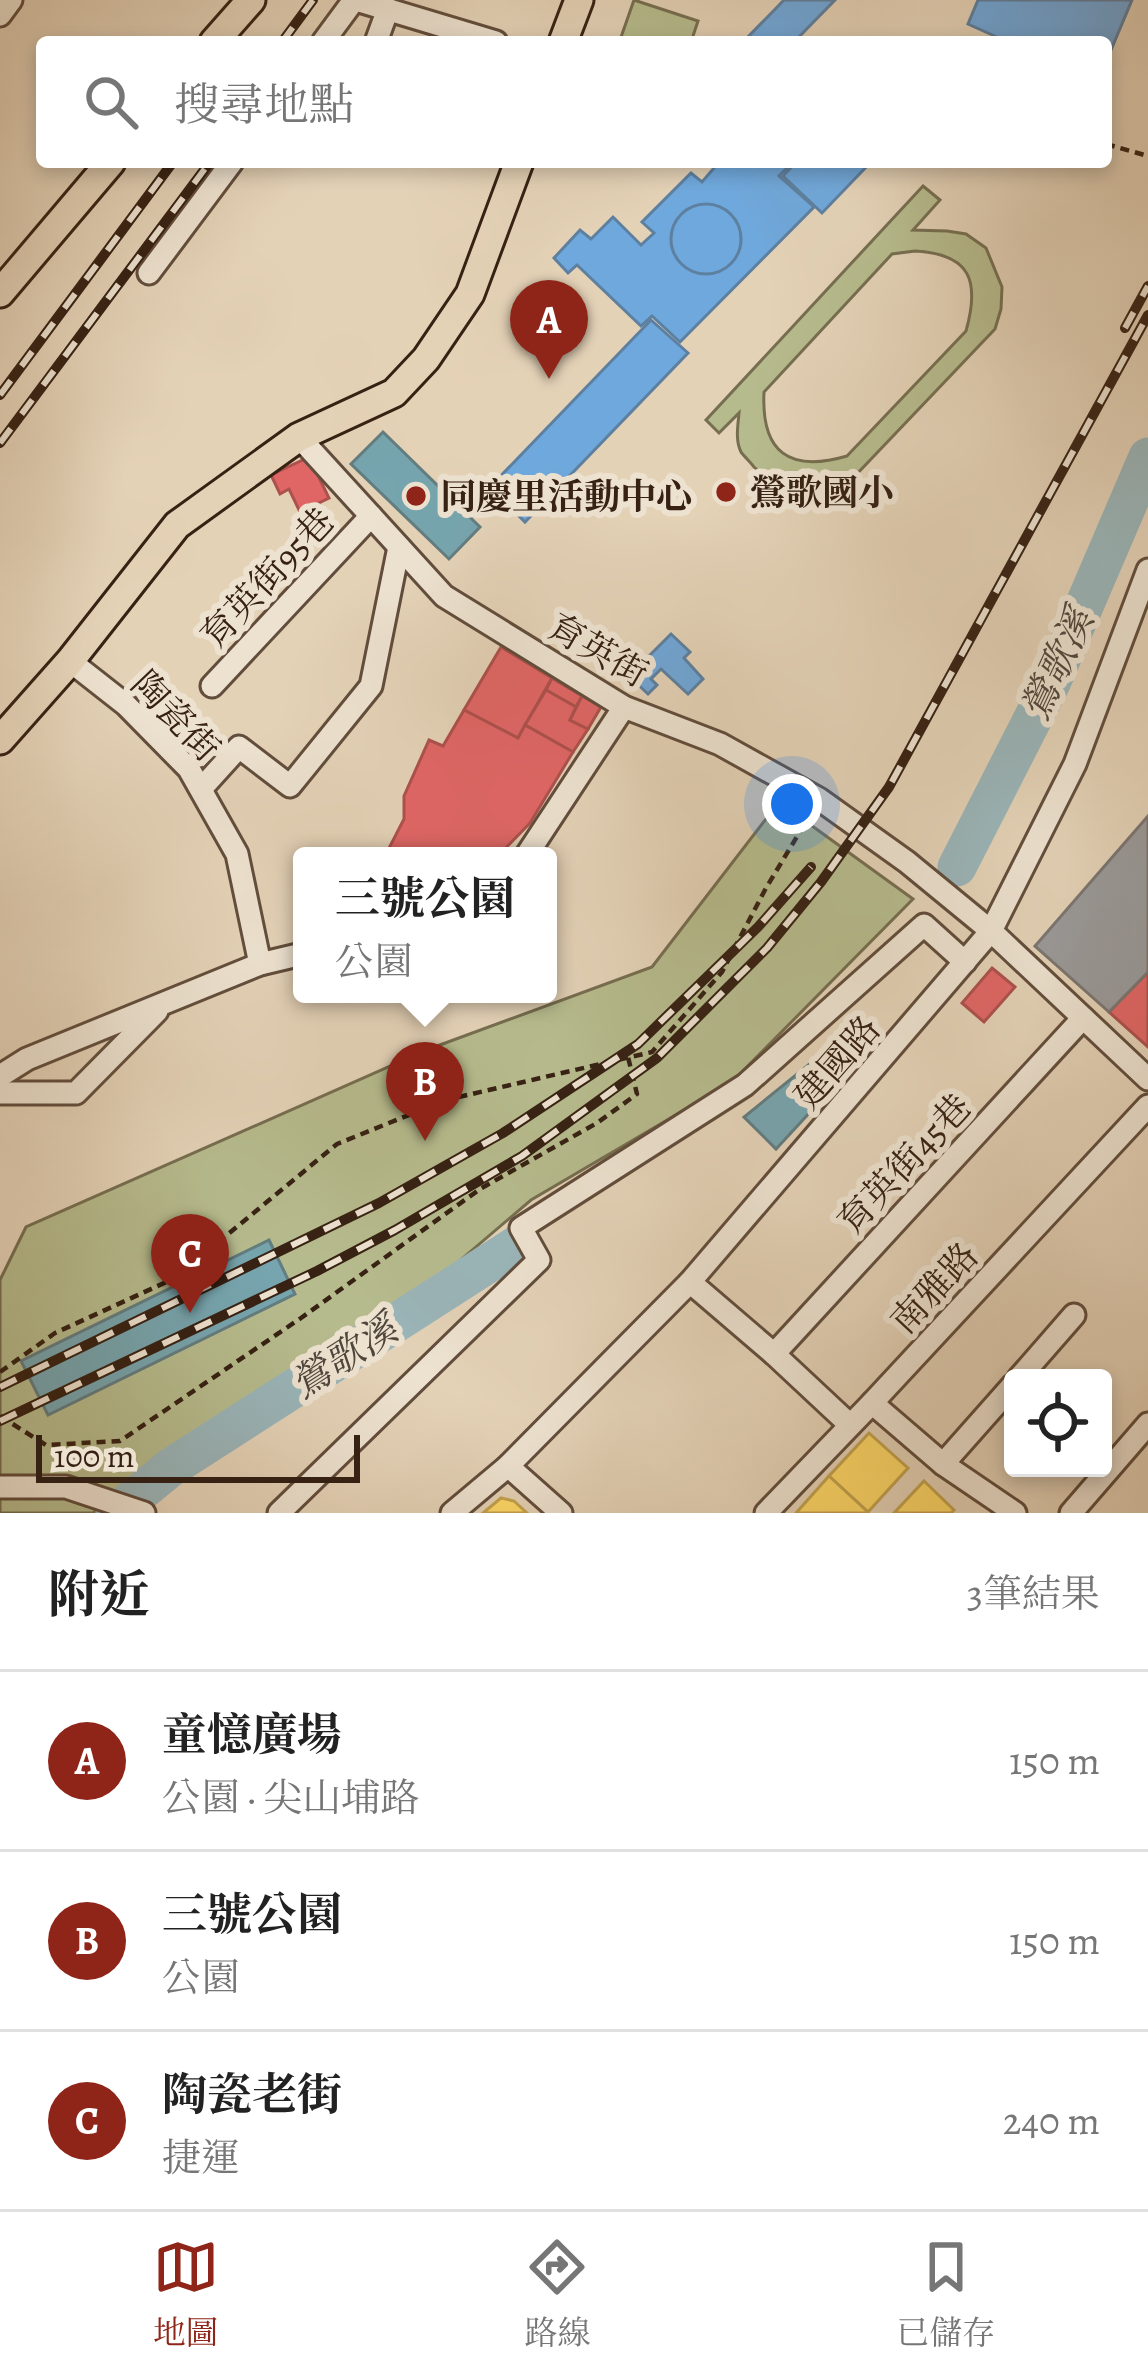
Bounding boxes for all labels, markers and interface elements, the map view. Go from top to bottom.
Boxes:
search box [36,36,1112,168]
icon: search [78,69,144,135]
text: 搜尋地點 [174,74,354,136]
pin: A [510,280,588,379]
place label: 鶯歌國小 [750,468,894,517]
place label: 同慶里活動中心 [440,472,692,521]
marker: 鶯歌國小 [713,479,739,505]
marker: 同慶里活動中心 [403,483,429,509]
street label: 育英街95巷 [189,497,345,659]
water label: 鶯歌溪 [1008,596,1107,728]
street label: 育英街 [539,602,657,698]
street label: 陶瓷街 [121,660,231,772]
your location [762,774,822,834]
popup [293,847,557,1003]
text: 三號公園 [335,868,515,930]
text: 公園 [335,935,413,988]
street label: 建國路 [783,1005,891,1119]
pin: B [386,1042,464,1141]
street label: 育英街45巷 [826,1083,982,1245]
pin: C [151,1214,229,1313]
street label: 南雅路 [879,1232,989,1344]
water label: 鶯歌溪 [280,1300,411,1410]
map controls [1004,1369,1112,1477]
button: locate [1004,1369,1112,1477]
scale bar [36,1429,360,1482]
text: 100 m [54,1433,134,1478]
text: 附近 [48,1560,150,1630]
text: 3筆結果 [967,1567,1100,1620]
text: 童憶廣場 [162,1704,342,1766]
text: A [75,1734,99,1787]
text: 150 m [1009,1734,1100,1787]
text: 公園 · 尖山埔路 [162,1771,419,1824]
text: 三號公園 [162,1884,342,1946]
text: B [75,1914,99,1967]
text: 150 m [1009,1914,1100,1967]
text: 公園 [162,1951,240,2004]
text: 陶瓷老街 [162,2064,342,2126]
text: C [75,2094,99,2147]
text: 240 m [1003,2094,1100,2147]
text: 捷運 [162,2131,240,2184]
tab: 地圖 [153,2234,219,2355]
tab: 路線 [524,2234,590,2355]
tab: 已儲存 [896,2234,995,2355]

